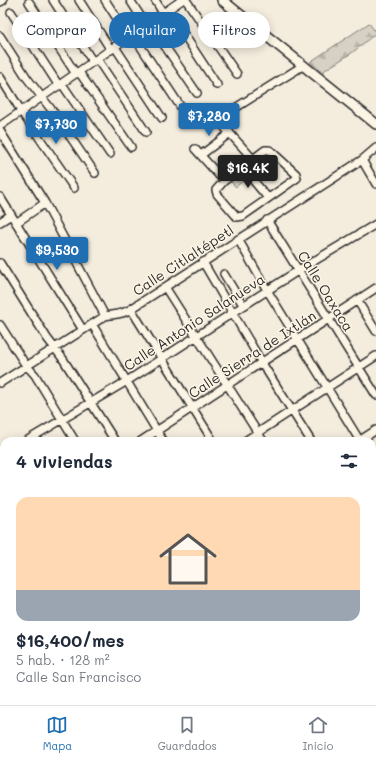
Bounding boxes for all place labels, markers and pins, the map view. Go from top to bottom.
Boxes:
pin: $7,280 [176,103,242,137]
pin: $7,730 [23,111,89,145]
pin: $16.4K [215,155,281,189]
pin: $9,530 [24,237,90,271]

